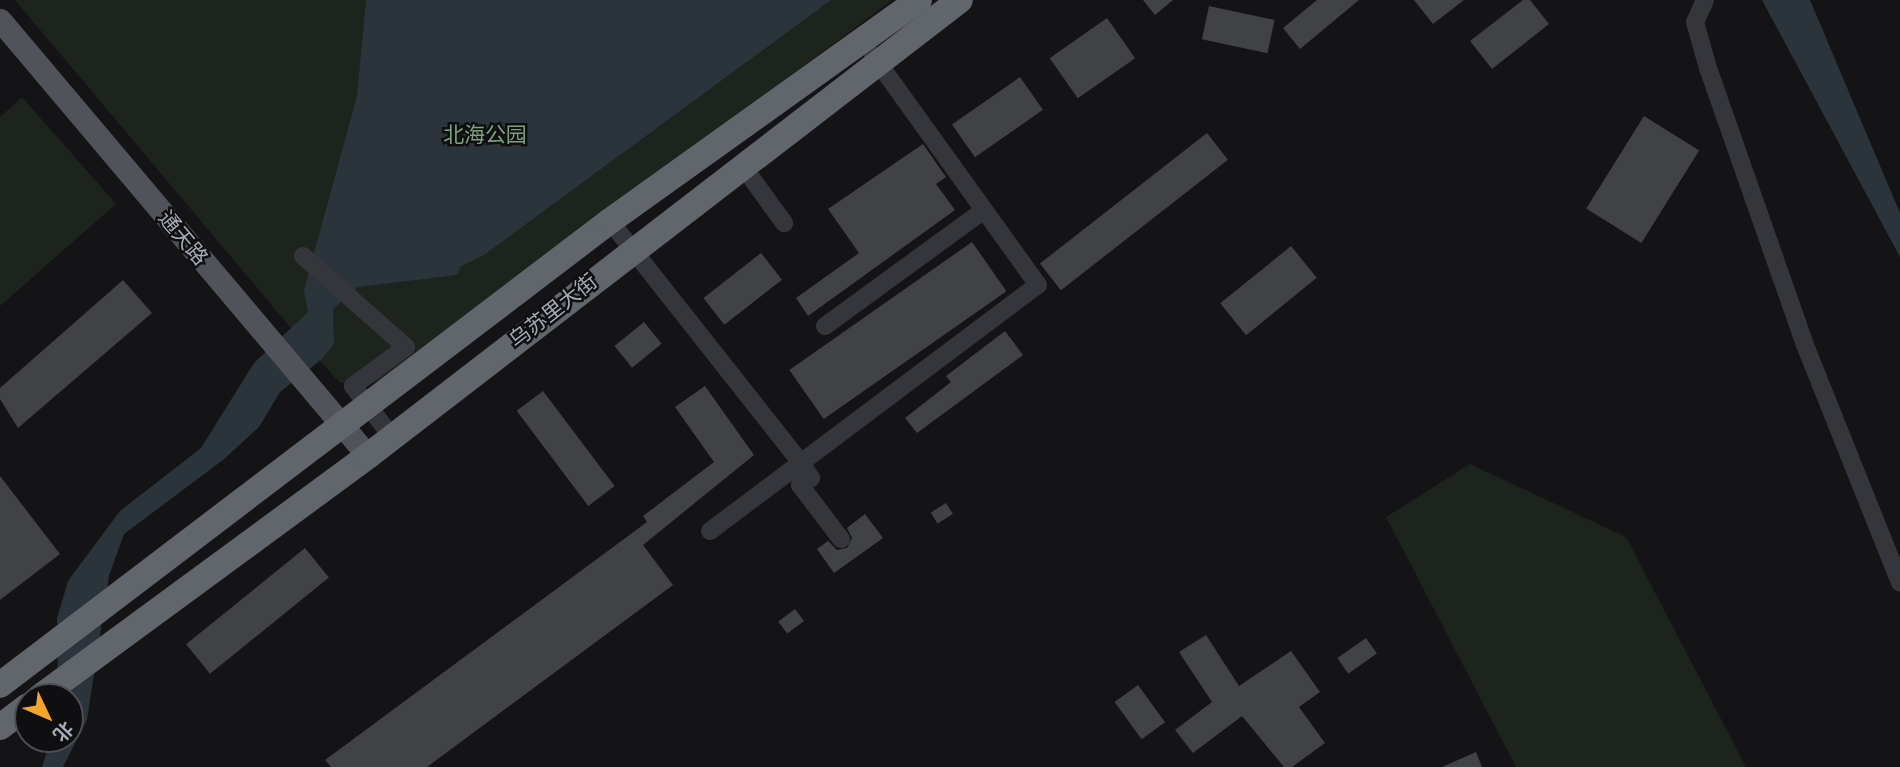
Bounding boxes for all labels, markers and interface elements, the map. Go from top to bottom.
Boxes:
park label: 北海公园 [443,122,527,148]
street label: 通天路 [153,206,213,270]
street label: 乌苏里大街 [504,269,602,353]
north arrow [14,683,84,753]
text: 北 [48,717,78,746]

